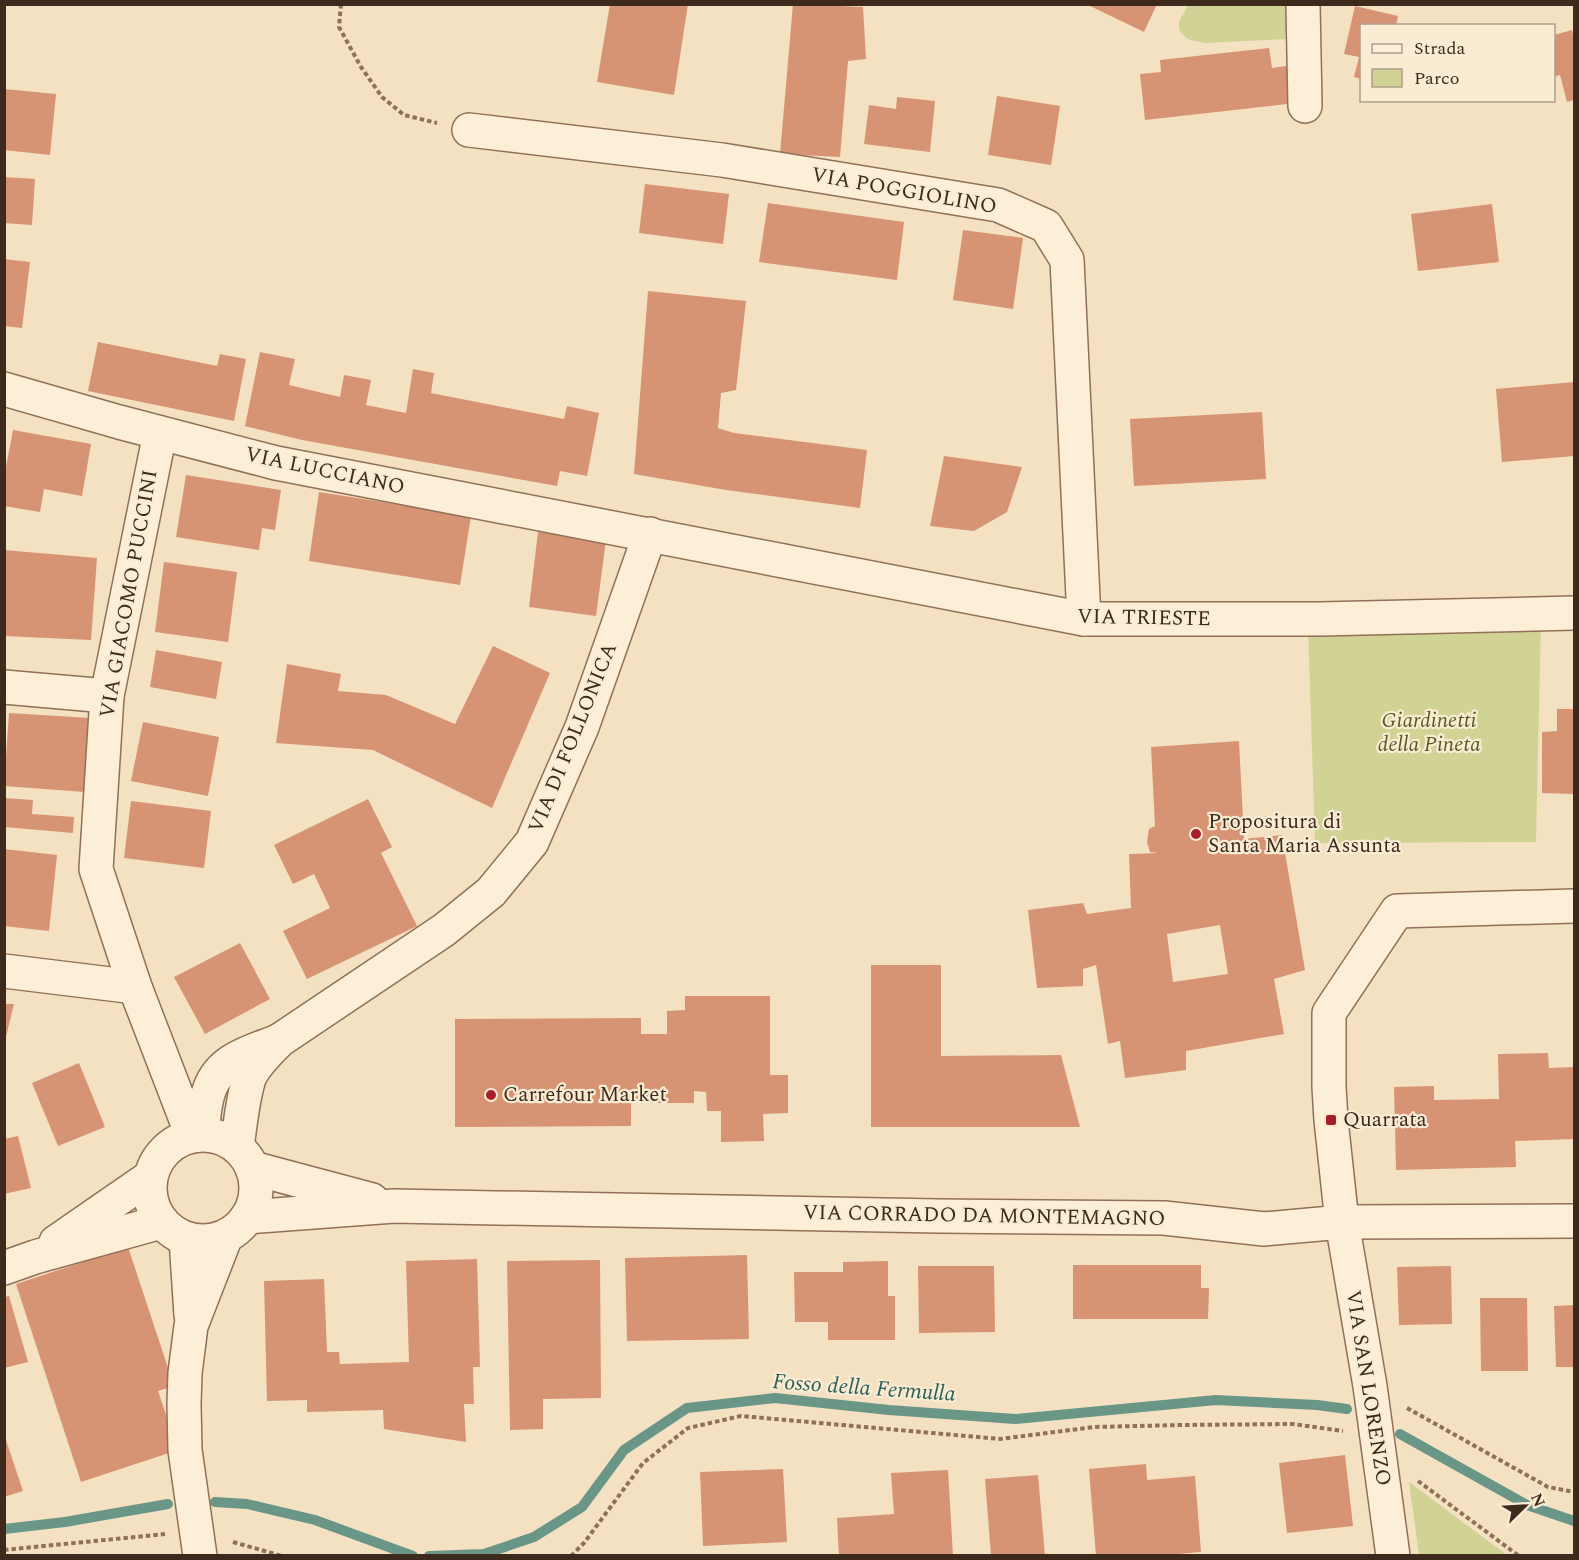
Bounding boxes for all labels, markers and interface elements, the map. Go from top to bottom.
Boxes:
legend [1360,24,1555,102]
text: Strada [1414,35,1465,62]
text: Parco [1414,65,1459,92]
street label: VIA POGGIOLINO [809,159,999,223]
street label: VIA LUCCIANO [242,438,408,504]
street label: VIA GIACOMO PUCCINI [91,467,167,721]
street label: VIA TRIESTE [1077,601,1211,635]
street label: VIA DI FOLLONICA [520,638,626,838]
park label: Giardinetti della Pineta [1377,705,1481,761]
place label: Propositura di Santa Maria Assunta [1208,806,1402,862]
marker: Propositura di Santa Maria Assunta [1189,827,1203,841]
place label: Carrefour Market [503,1079,667,1111]
marker: Carrefour Market [484,1088,498,1102]
place label: Quarrata [1343,1104,1428,1136]
marker: Quarrata [1324,1113,1338,1127]
street label: VIA CORRADO DA MONTEMAGNO [803,1197,1165,1235]
street label: VIA SAN LORENZO [1337,1288,1399,1488]
water label: Fosso della Fermulla [771,1365,957,1411]
north arrow [1495,1476,1555,1536]
text: N [1524,1489,1551,1511]

